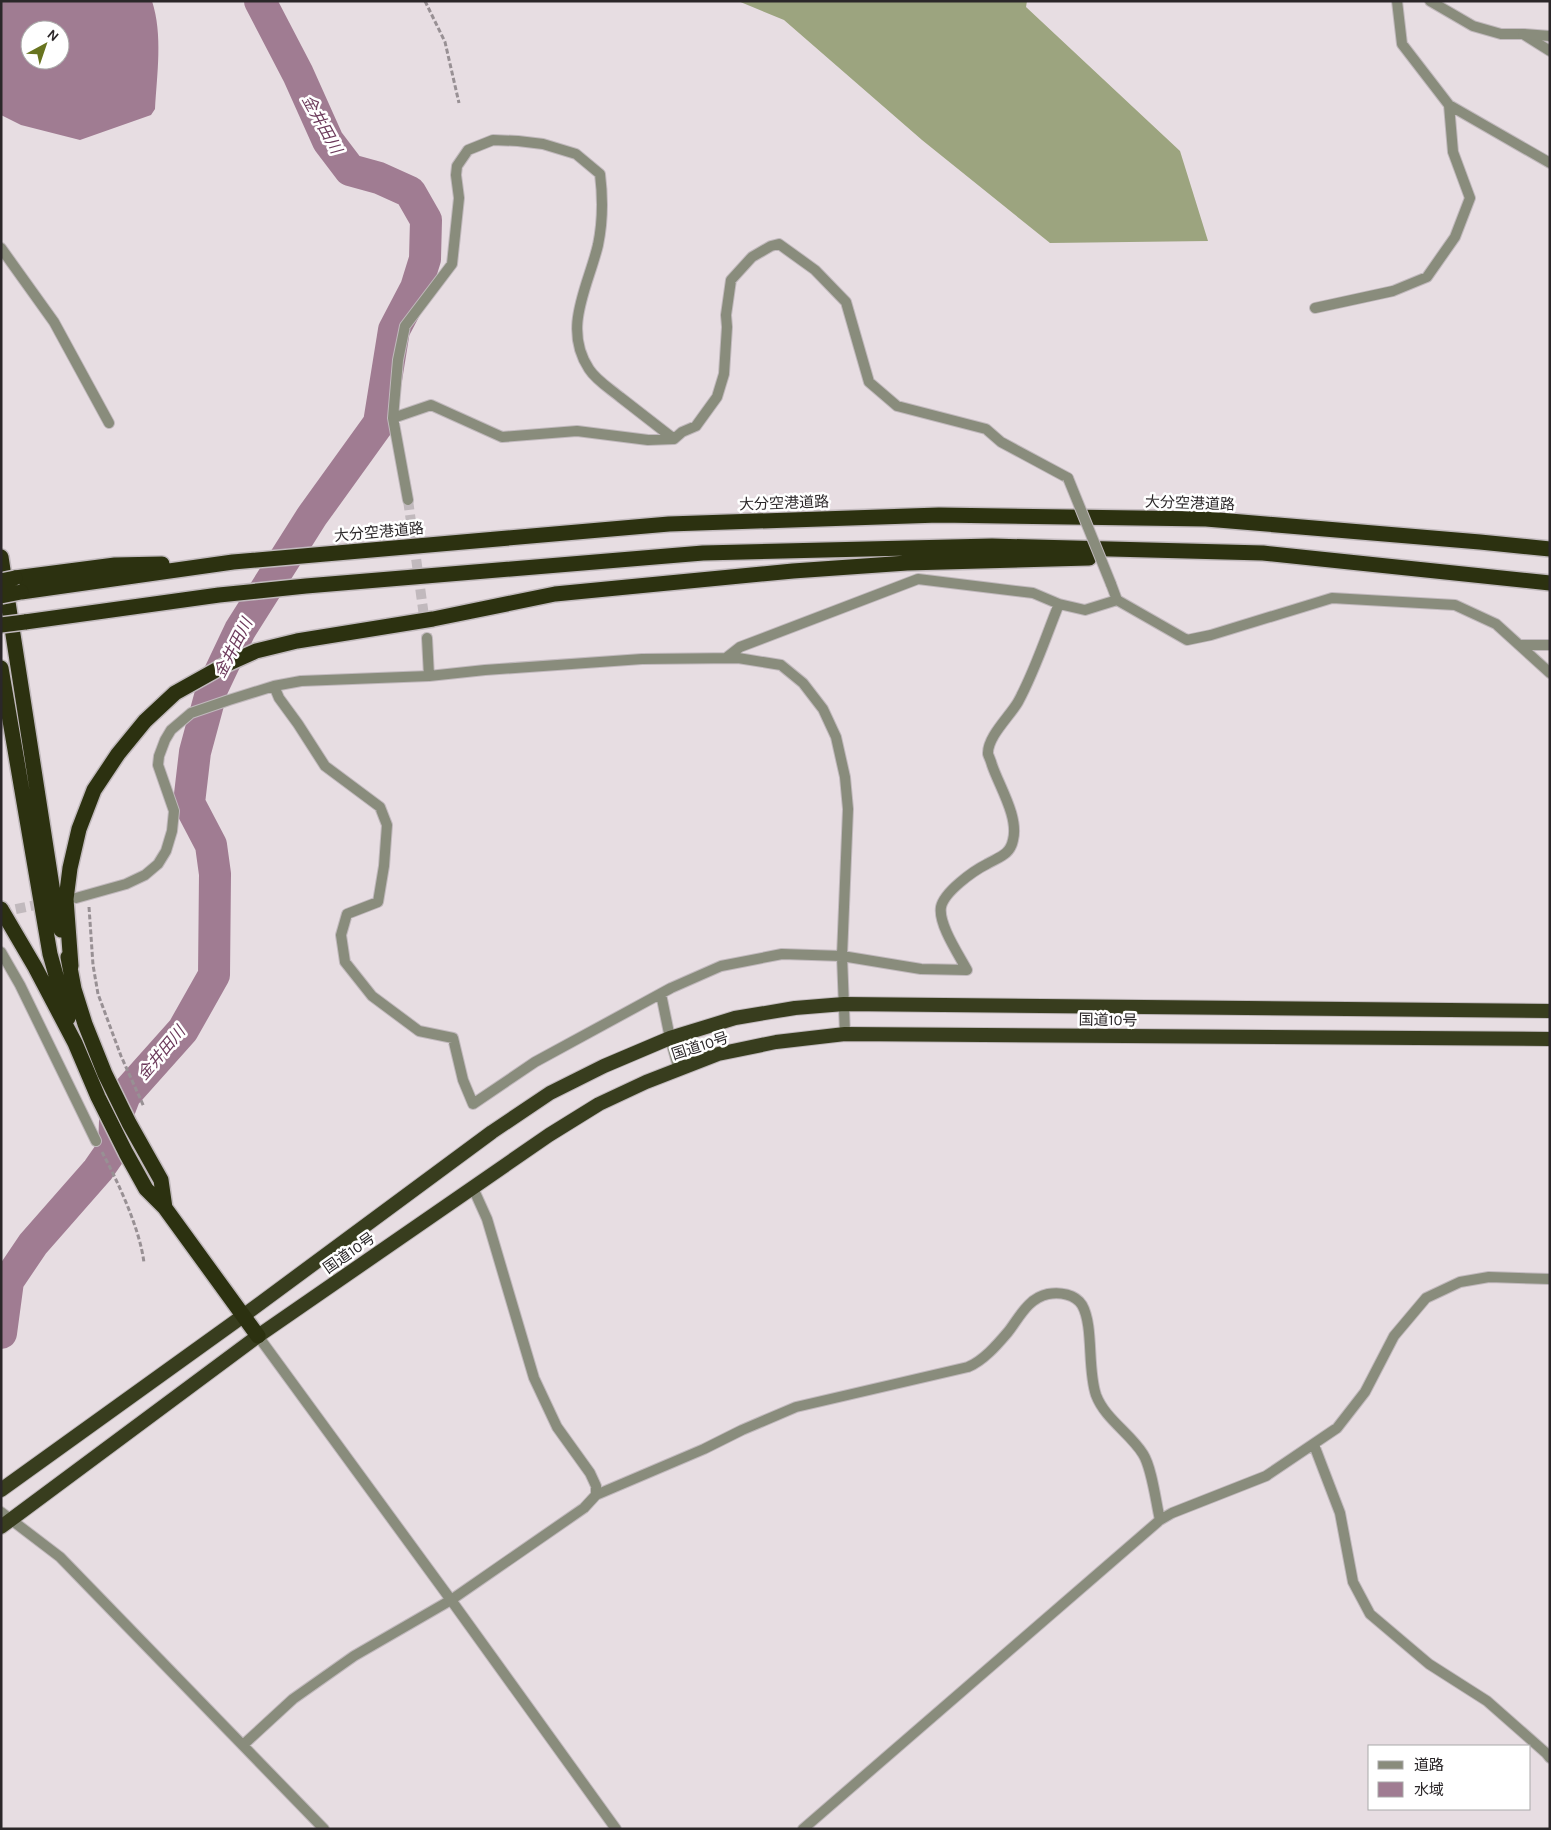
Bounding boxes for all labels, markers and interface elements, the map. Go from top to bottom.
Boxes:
north arrow [20,20,70,70]
text: N [44,26,62,45]
water label: 金井田川 [298,91,347,158]
street label: 大分空港道路 [739,492,829,514]
street label: 大分空港道路 [1145,492,1235,514]
street label: 大分空港道路 [333,519,425,545]
water label: 金井田川 [210,613,257,681]
street label: 国道10号 [1078,1010,1138,1030]
water label: 金井田川 [133,1021,190,1084]
street label: 国道10号 [669,1028,731,1064]
street label: 国道10号 [320,1229,378,1277]
legend [1368,1745,1531,1810]
text: 道路 [1414,1756,1444,1774]
text: 水域 [1414,1781,1444,1799]

